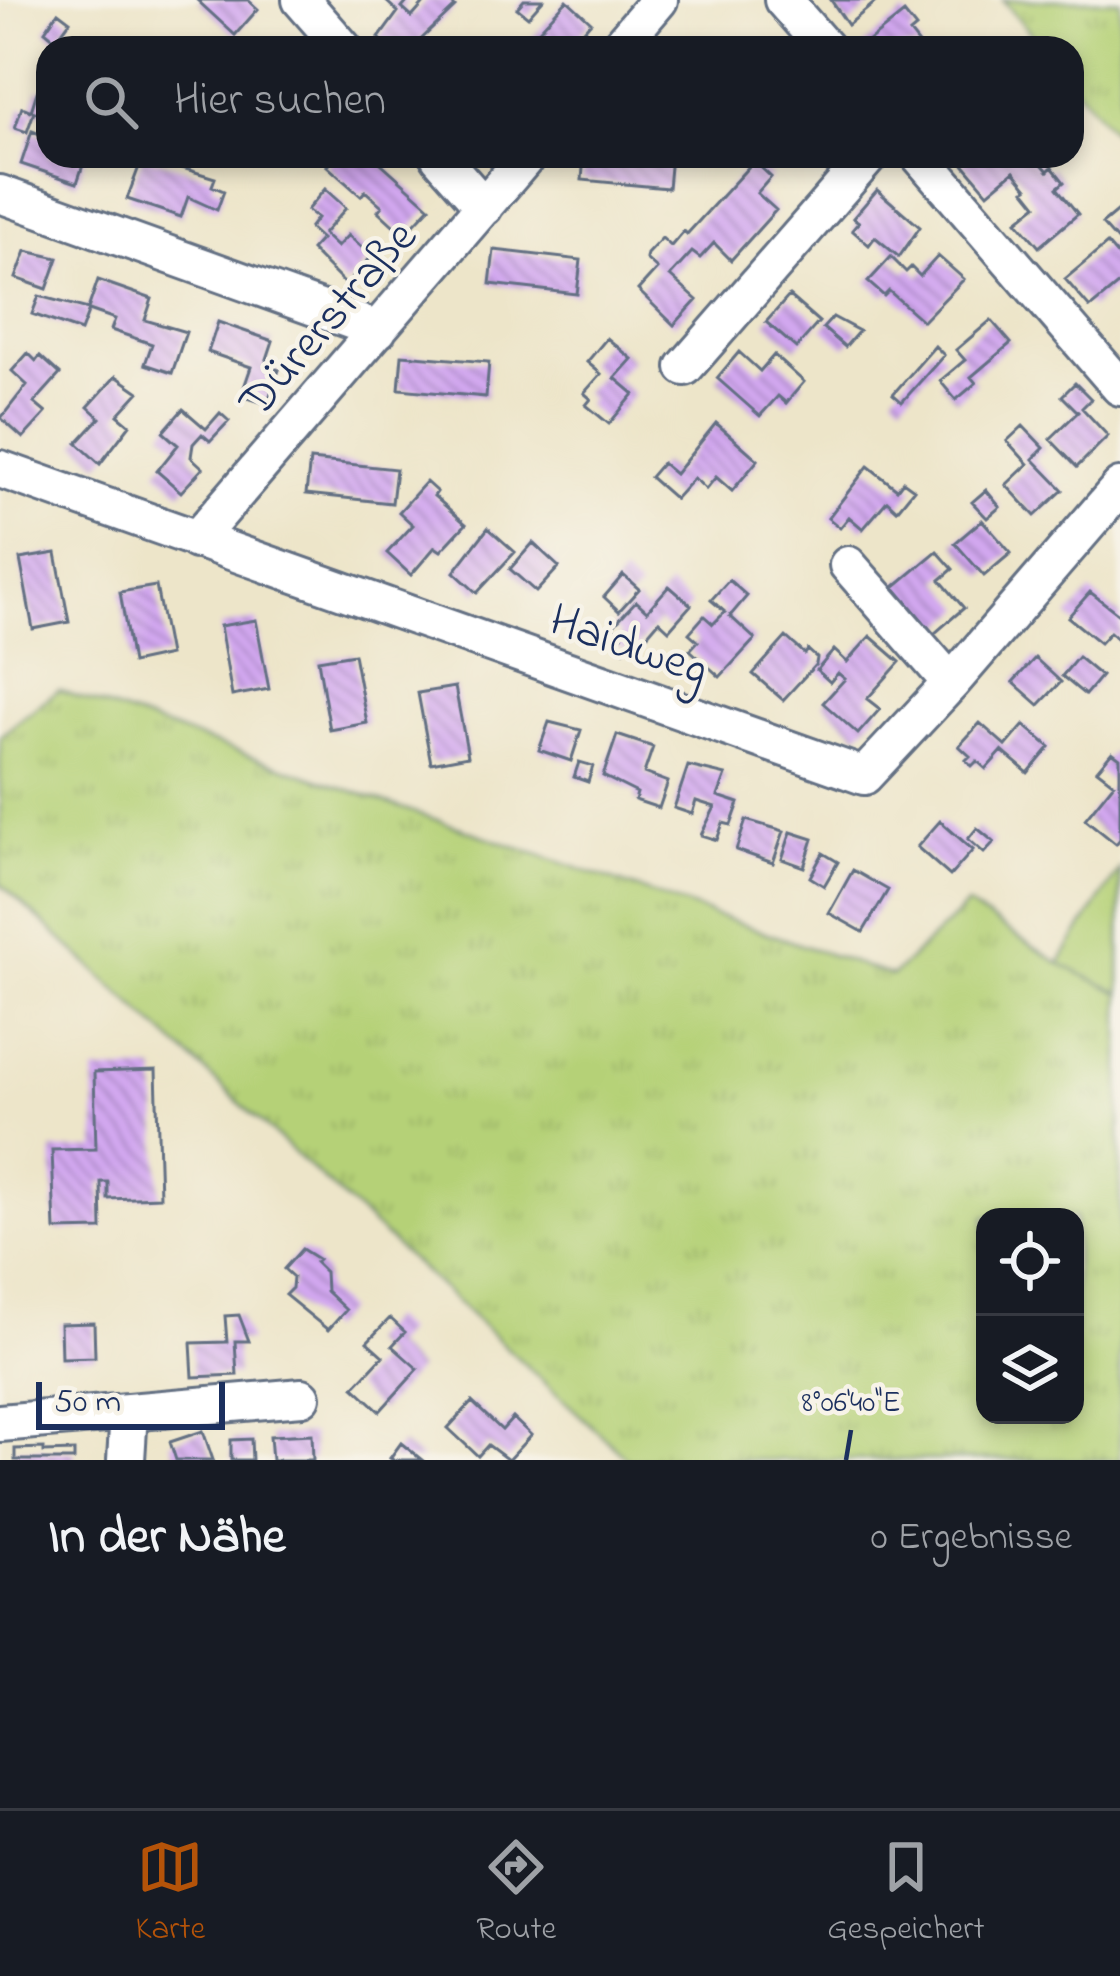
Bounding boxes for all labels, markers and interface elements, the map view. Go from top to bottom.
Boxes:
search box [36,36,1084,168]
icon: search [78,69,144,135]
text: Hier suchen [174,69,386,135]
street label: Dürerstraße [223,206,436,435]
street label: Haidweg [539,587,717,707]
map controls [976,1208,1084,1424]
button: locate [976,1208,1084,1316]
button: layers [976,1316,1084,1424]
scale bar [36,1376,225,1429]
text: 50 m [54,1379,121,1427]
text: 8°06'40"E [801,1382,901,1426]
text: In der Nähe [48,1501,285,1576]
text: 0 Ergebnisse [871,1510,1072,1567]
tab: Karte [135,1834,205,1954]
tab: Route [476,1834,556,1954]
tab: Gespeichert [827,1834,985,1954]

